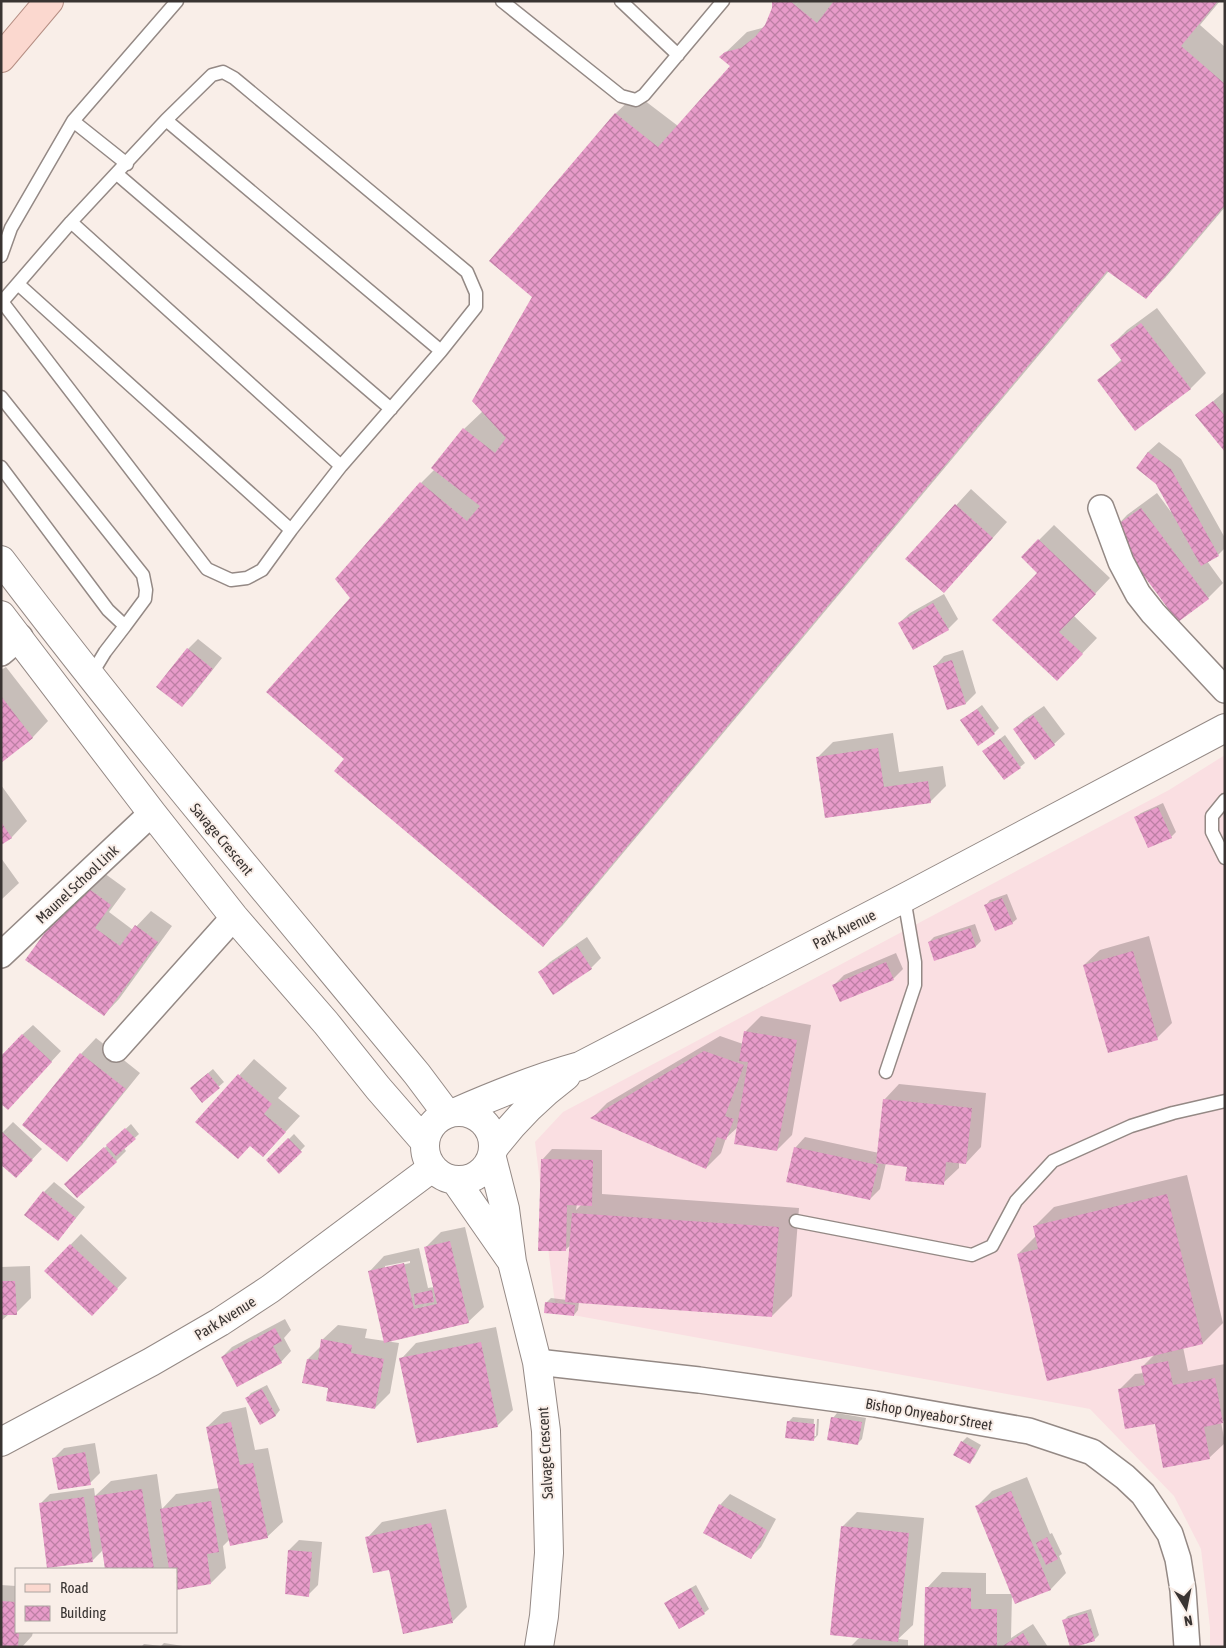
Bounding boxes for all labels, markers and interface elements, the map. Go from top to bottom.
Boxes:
street label: Savage Crescent [187,800,257,878]
street label: Maunel School Link [32,841,122,927]
street label: Park Avenue [810,906,879,952]
street label: Park Avenue [191,1293,259,1343]
street label: Bishop Onyeabor Street [864,1394,994,1434]
street label: Salvage Crescent [534,1406,556,1500]
legend [15,1568,178,1633]
text: Road [60,1579,89,1596]
north arrow [1161,1583,1211,1633]
text: Building [60,1604,106,1621]
text: N [1183,1612,1194,1629]

